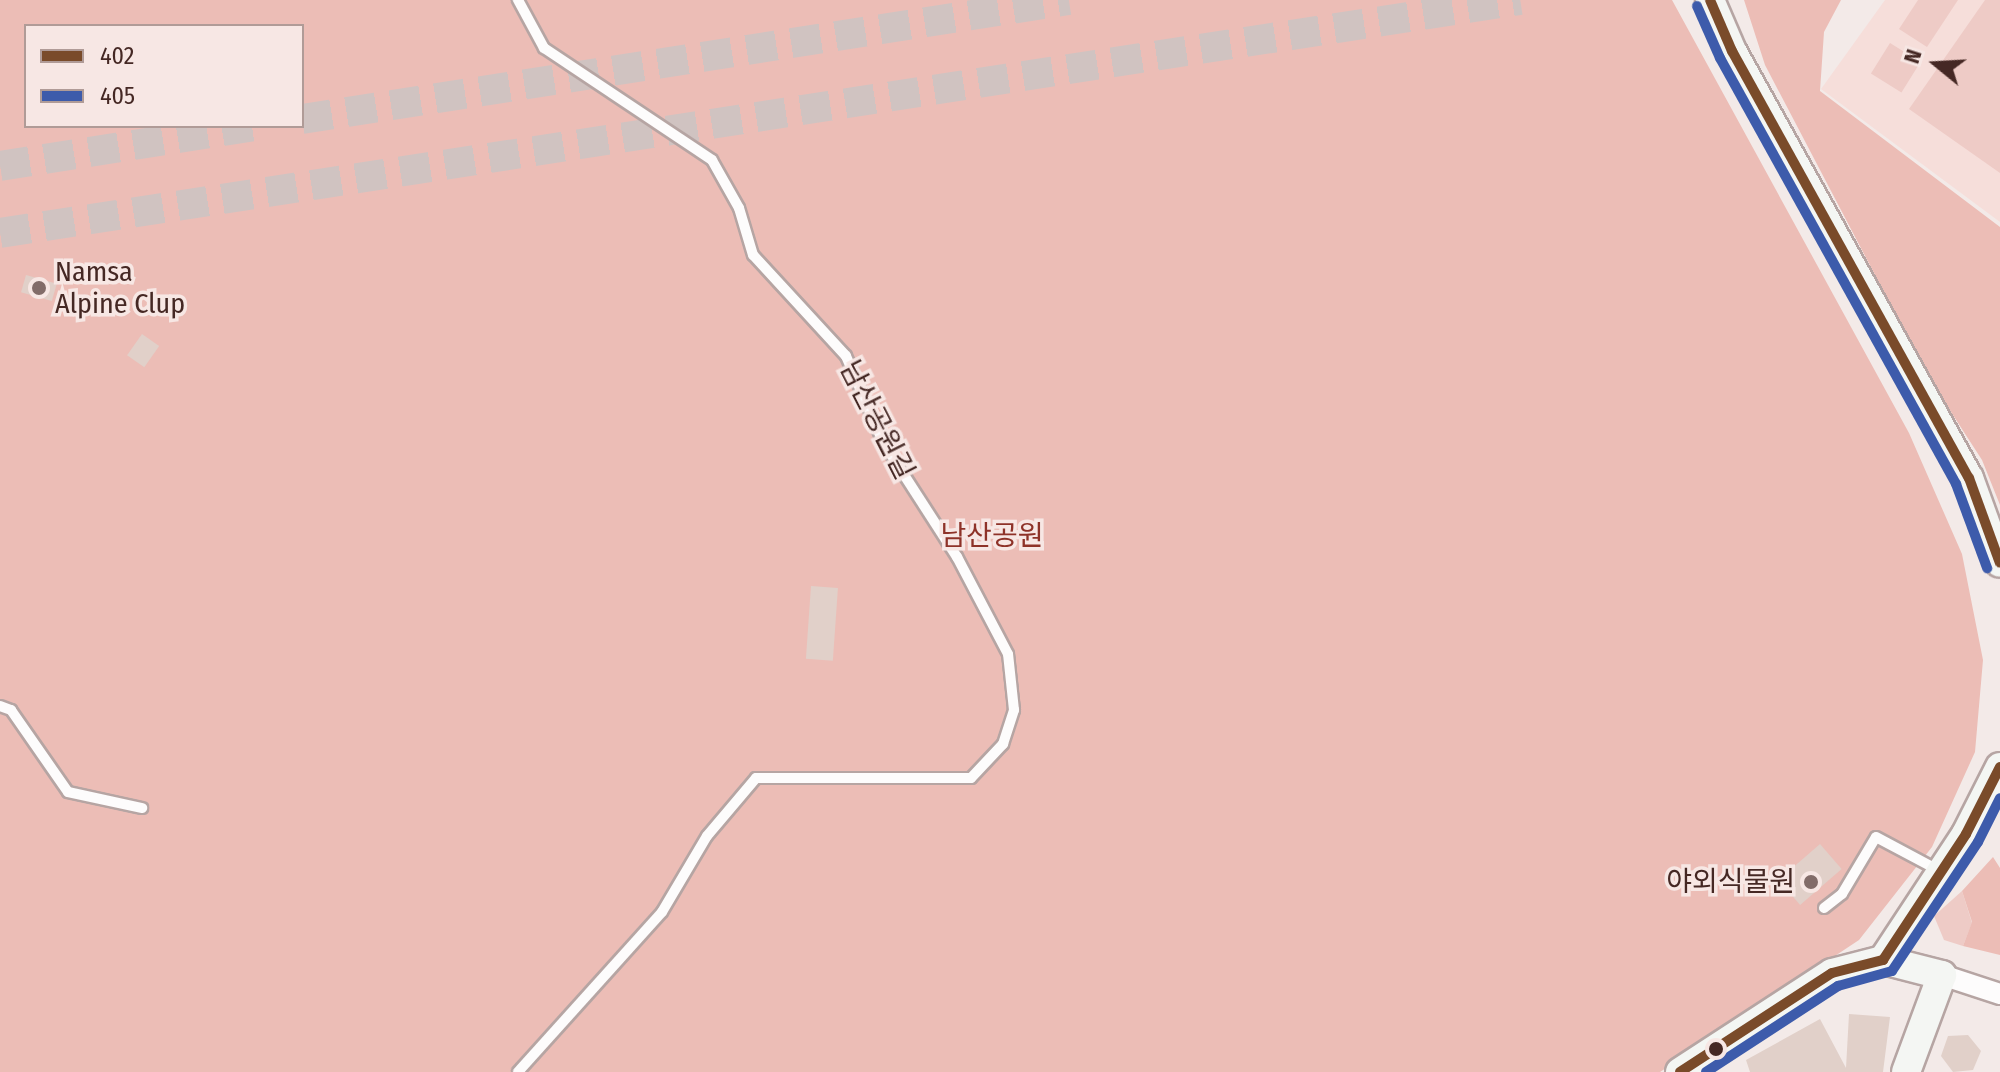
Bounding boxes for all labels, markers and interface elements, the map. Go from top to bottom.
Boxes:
legend [24,24,304,128]
north arrow [1896,24,1976,104]
text: 402 [100,42,134,70]
text: N [1898,46,1928,67]
text: 405 [100,82,135,110]
place label: Namsa Alpine Clup [55,255,185,321]
marker: Namsa Alpine Clup [30,279,48,297]
street label: 남산공원길 [833,355,921,485]
park label: 남산공원 [940,519,1044,553]
place label: 야외식물원 [1666,865,1795,899]
marker: 야외식물원 [1802,873,1820,891]
unlabelled marker [1708,1041,1724,1057]

